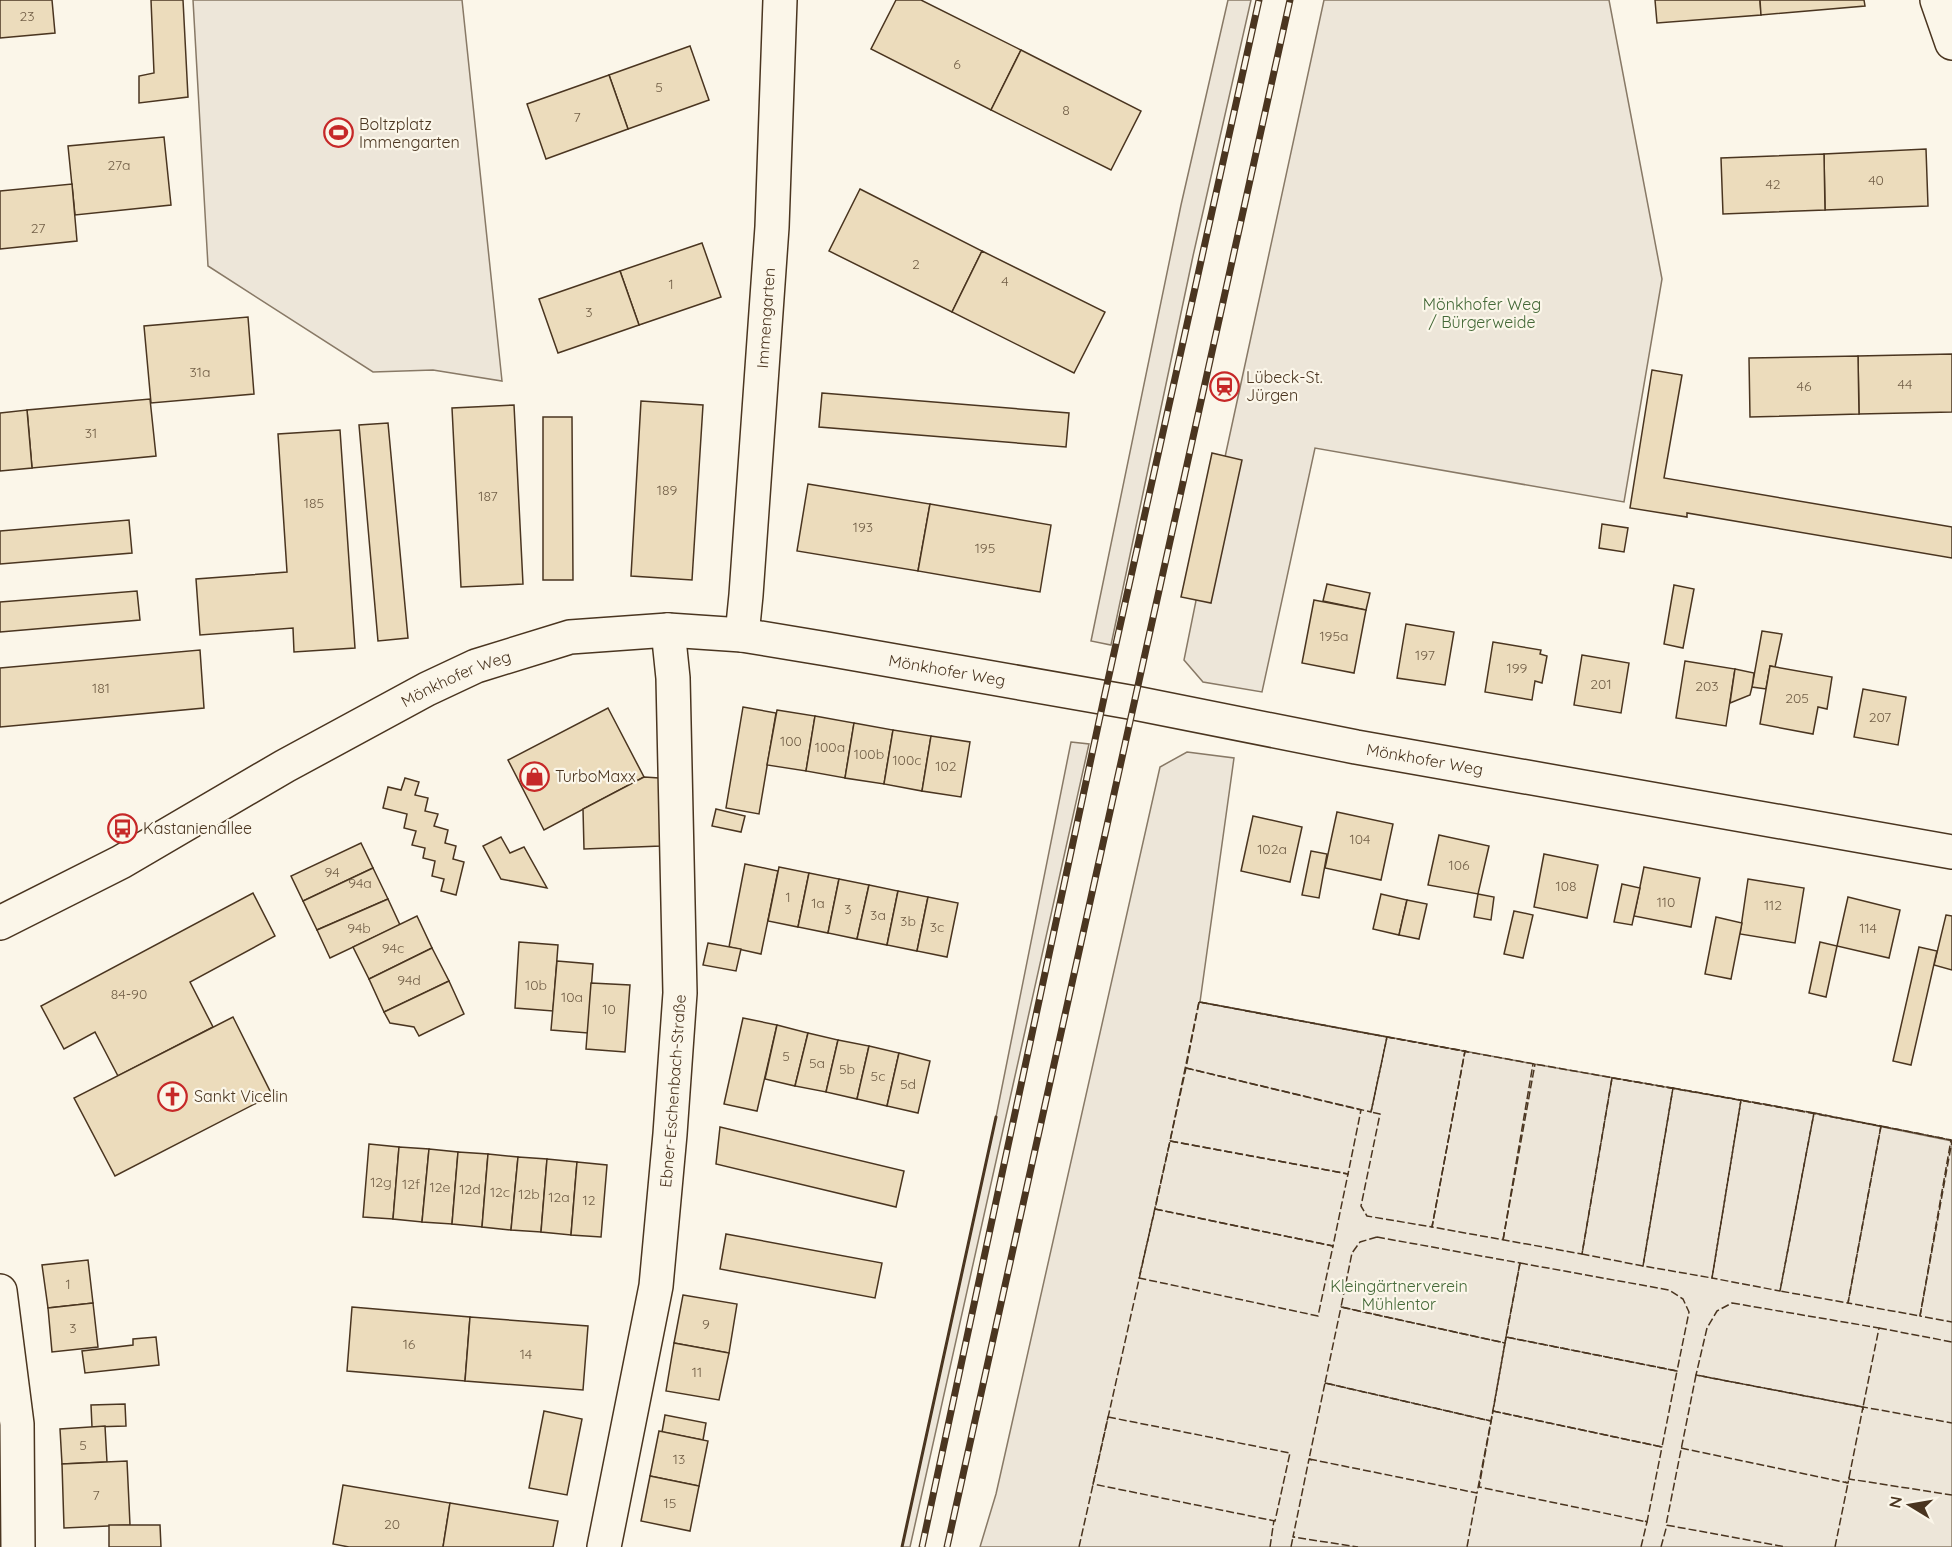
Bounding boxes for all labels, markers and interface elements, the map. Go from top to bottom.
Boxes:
house number: 23 [19,7,35,25]
house number: 6 [953,55,961,73]
house number: 5 [655,78,663,96]
house number: 8 [1062,101,1070,119]
house number: 7 [573,108,581,126]
place label: Boltzplatz Immengarten [359,114,460,152]
sports icon: Boltzplatz Immengarten [322,117,354,149]
house number: 27a [107,156,131,174]
house number: 40 [1868,171,1884,189]
house number: 42 [1765,175,1781,193]
house number: 27 [31,219,45,237]
house number: 2 [912,255,920,273]
street label: Immengarten [752,267,779,369]
house number: 4 [1001,272,1009,290]
house number: 1 [668,275,674,293]
park label: Mönkhofer Weg / Bürgerweide [1423,294,1541,332]
house number: 3 [585,303,593,321]
house number: 31a [190,363,211,381]
place label: Lübeck-St. Jürgen [1246,367,1323,405]
station icon: Lübeck-St. Jürgen [1209,370,1241,402]
house number: 44 [1898,375,1912,393]
house number: 46 [1797,377,1812,395]
house number: 31 [85,424,97,442]
house number: 189 [657,481,677,499]
house number: 187 [478,487,498,505]
house number: 185 [304,494,324,512]
house number: 193 [853,518,873,536]
house number: 195 [975,539,995,557]
house number: 195a [1319,627,1349,645]
street label: Mönkhofer Weg [397,646,513,711]
house number: 197 [1415,646,1435,664]
street label: Mönkhofer Weg [887,650,1007,690]
house number: 199 [1507,659,1528,677]
house number: 201 [1590,675,1612,693]
house number: 203 [1695,677,1719,695]
house number: 181 [92,679,110,697]
house number: 205 [1785,689,1809,707]
house number: 207 [1869,708,1891,726]
house number: 100 [780,732,802,750]
house number: 100a [815,738,845,756]
street label: Mönkhofer Weg [1365,739,1485,779]
house number: 100b [854,745,884,763]
house number: 100c [892,751,922,769]
house number: 102 [935,757,957,775]
shop icon: TurboMaxx [518,760,550,792]
place label: TurboMaxx [555,766,636,786]
bus stop icon: Kastanienallee [106,812,138,844]
place label: Kastanienallee [143,818,252,838]
house number: 104 [1350,830,1370,848]
house number: 102a [1257,840,1287,858]
house number: 106 [1448,856,1470,874]
house number: 94 [324,863,340,881]
house number: 94a [348,874,372,892]
house number: 108 [1555,877,1577,895]
house number: 1 [785,888,791,906]
house number: 110 [1657,893,1675,911]
house number: 1a [811,894,825,912]
house number: 112 [1764,896,1782,914]
house number: 3 [844,900,852,918]
house number: 3a [870,906,886,924]
house number: 3b [900,912,916,930]
house number: 3c [930,918,944,936]
house number: 94b [347,919,371,937]
house number: 114 [1859,919,1877,937]
house number: 94c [382,939,404,957]
house number: 94d [397,971,421,989]
house number: 10b [525,976,547,994]
house number: 84-90 [111,985,147,1003]
house number: 10a [561,988,583,1006]
street label: Ebner-Eschenbach-Straße [655,994,690,1188]
house number: 10 [602,1000,616,1018]
house number: 5 [782,1047,790,1065]
house number: 5a [809,1054,825,1072]
house number: 5b [839,1060,855,1078]
house number: 5c [871,1067,885,1085]
house number: 5d [900,1075,916,1093]
church icon: Sankt Vicelin [157,1080,189,1112]
place label: Sankt Vicelin [194,1086,288,1106]
house number: 12g [370,1173,392,1191]
house number: 12f [402,1175,420,1193]
house number: 12e [430,1178,451,1196]
house number: 12d [459,1180,481,1198]
house number: 12c [490,1183,510,1201]
house number: 12b [518,1185,540,1203]
house number: 12a [548,1188,570,1206]
house number: 12 [583,1191,596,1209]
house number: 1 [65,1275,71,1293]
park label: Kleingärtnerverein Mühlentor [1330,1276,1468,1314]
house number: 9 [702,1315,710,1333]
house number: 3 [69,1319,77,1337]
house number: 16 [403,1335,416,1353]
house number: 14 [520,1345,532,1363]
house number: 11 [692,1363,702,1381]
house number: 5 [79,1436,87,1454]
house number: 13 [673,1450,685,1468]
north arrow [1880,1475,1940,1535]
house number: 7 [92,1486,100,1504]
house number: 15 [664,1494,676,1512]
text: N [1884,1494,1906,1510]
house number: 20 [384,1515,400,1533]

